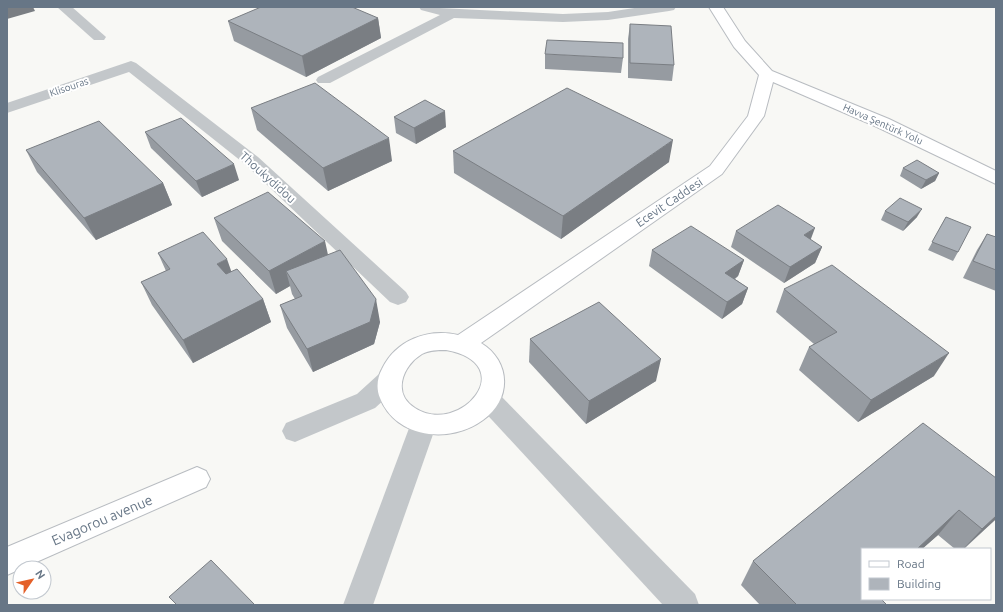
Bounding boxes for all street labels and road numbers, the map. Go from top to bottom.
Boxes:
street label: Klisouras [48,75,90,99]
street label: Havva Şentürk Yolu [841,101,925,147]
street label: Thoukydidou [238,149,298,205]
street label: Ecevit Caddesi [633,175,705,229]
street label: Evagorou avenue [49,492,155,548]

